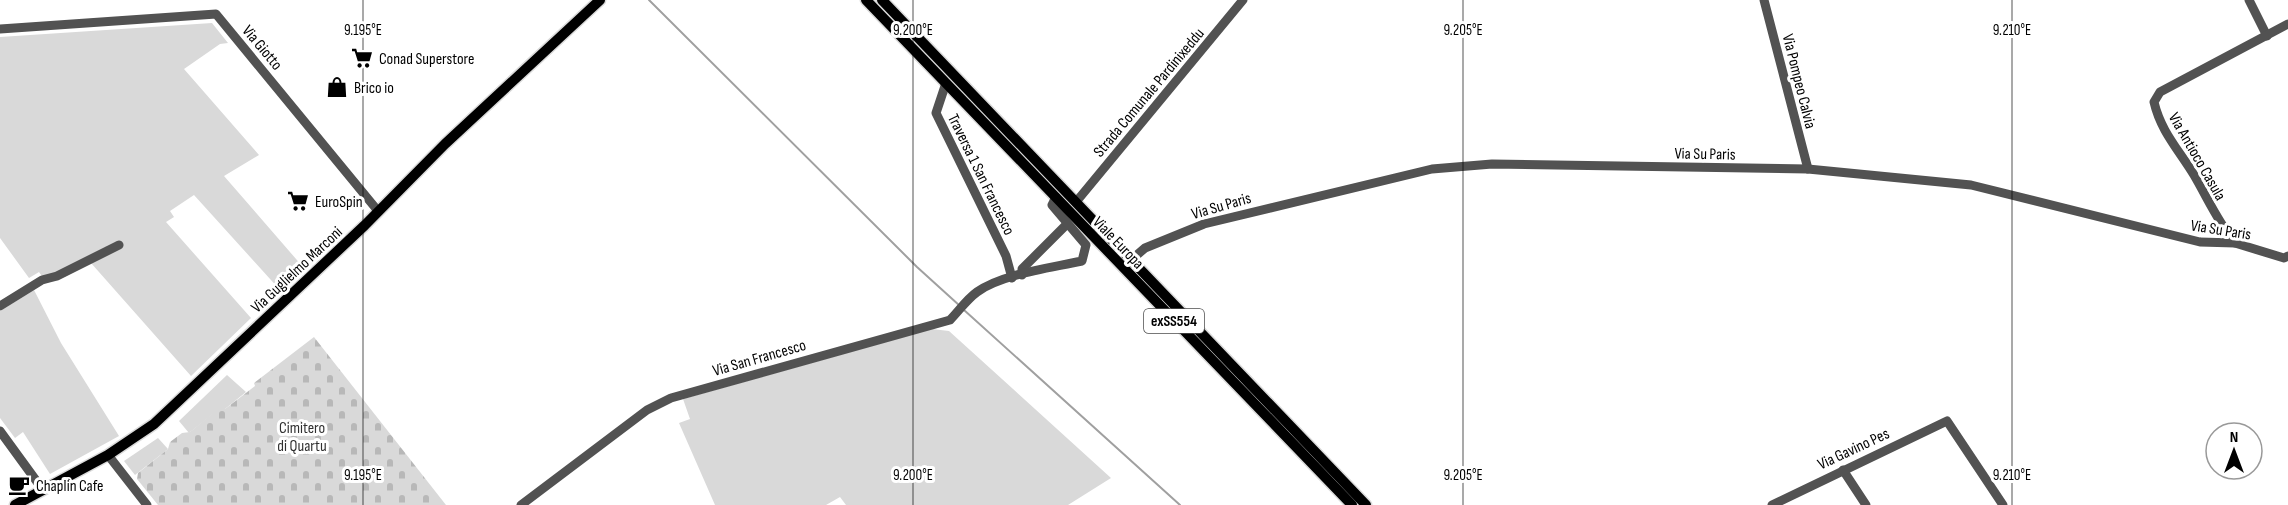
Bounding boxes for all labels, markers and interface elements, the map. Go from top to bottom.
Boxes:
text: 9.195°E [344,21,382,40]
text: 9.200°E [893,21,933,40]
text: 9.205°E [1443,21,1483,40]
text: 9.210°E [1993,21,2031,40]
street label: Via Giotto [238,22,286,74]
street label: Strada Comunale Pardinixeddu [1090,25,1209,161]
street label: Via Pompeo Calvia [1778,32,1819,131]
supermarket icon: Conad Superstore [350,46,374,70]
place label: Conad Superstore [379,50,474,69]
shop icon: Brico io [325,75,349,99]
place label: Brico io [354,79,394,98]
street label: Via Antioco Casula [2164,109,2229,204]
street label: Traversa 1 San Francesco [943,111,1018,238]
street label: Via Su Paris [1674,144,1736,165]
supermarket icon: EuroSpin [286,189,310,213]
street label: Via Su Paris [1189,189,1254,224]
place label: EuroSpin [315,193,363,212]
street label: Viale Europa [1088,213,1147,273]
street label: Via Su Paris [2189,216,2253,245]
street label: Via Guglielmo Marconi [247,223,347,317]
road number: exSS554 [1144,309,1204,333]
street label: Via San Francesco [711,336,808,381]
park label: Cimitero di Quartu [277,419,327,456]
north arrow [2204,421,2264,481]
street label: Via Gavino Pes [1815,424,1893,474]
text: N [2230,428,2238,447]
text: 9.195°E [344,466,382,485]
text: 9.200°E [893,466,933,485]
text: 9.205°E [1443,466,1483,485]
text: 9.210°E [1993,466,2031,485]
cafe icon: Chaplin Cafe [7,473,31,497]
place label: Chaplin Cafe [36,477,103,496]

